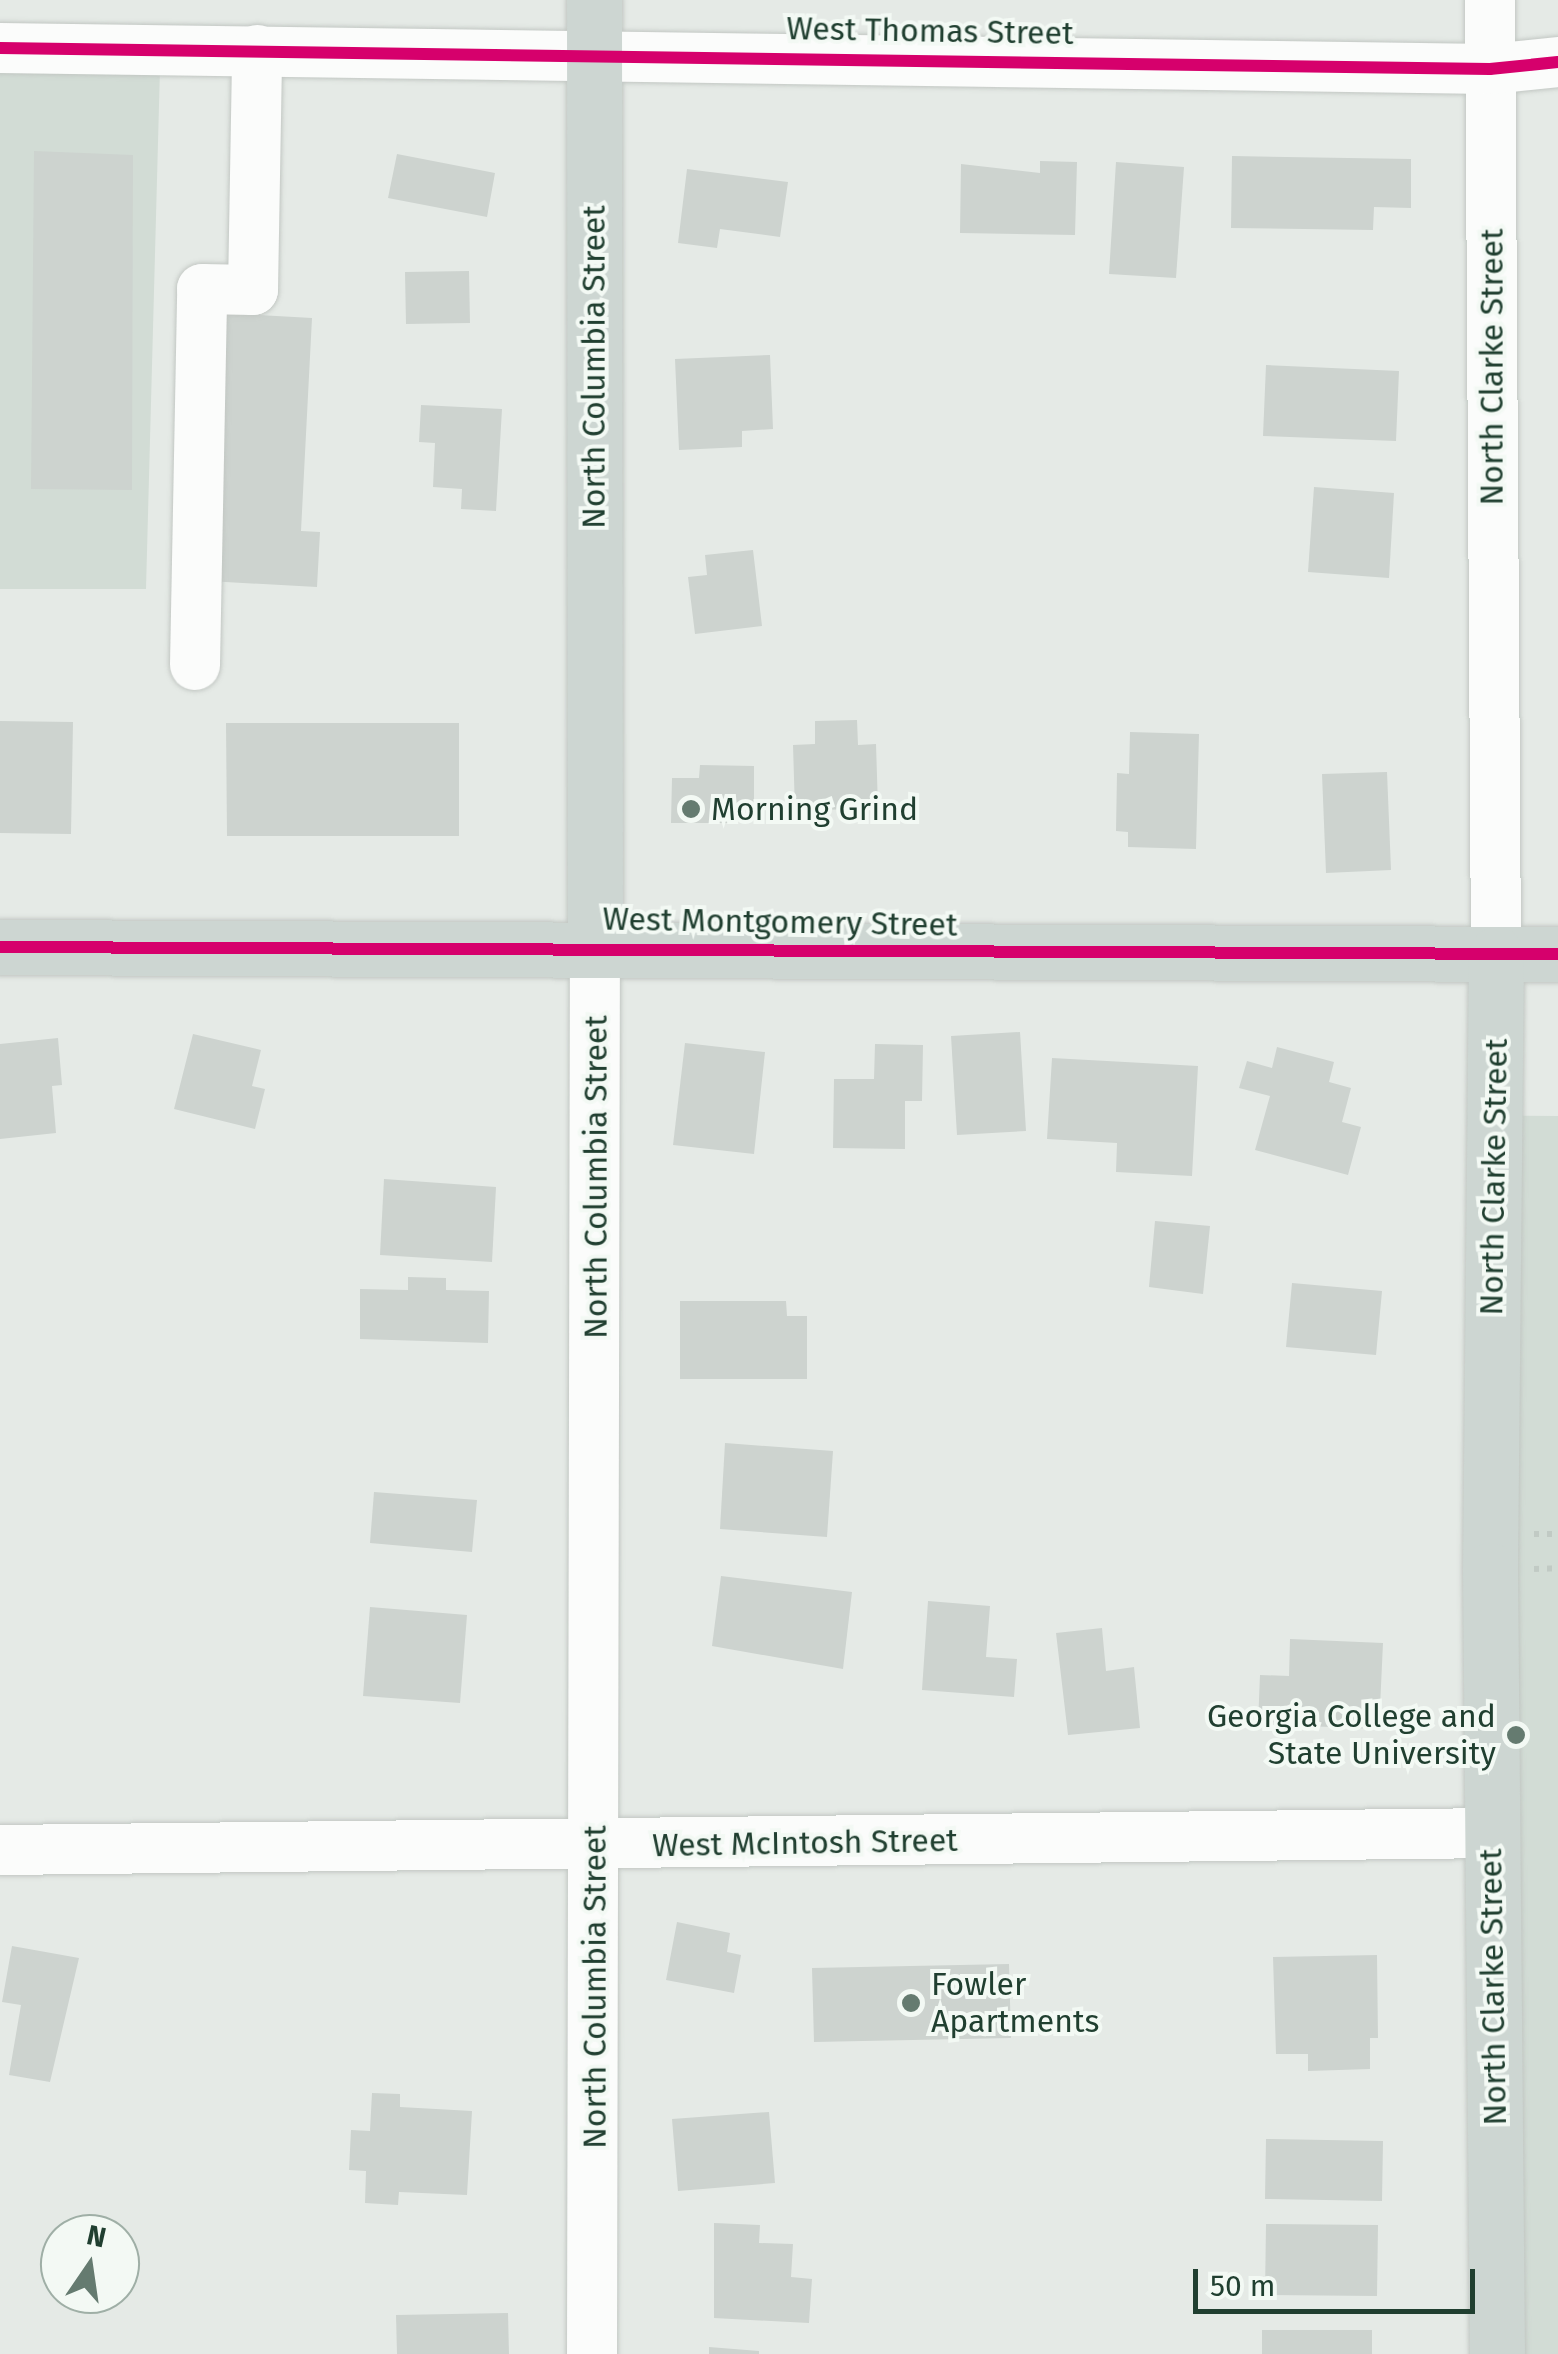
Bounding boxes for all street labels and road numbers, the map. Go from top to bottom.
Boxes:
street label: West Thomas Street [786,9,1074,53]
street label: North Columbia Street [575,205,613,529]
street label: North Clarke Street [1473,228,1511,506]
street label: West Montgomery Street [602,900,958,944]
street label: North Columbia Street [577,1015,615,1339]
street label: North Clarke Street [1472,1038,1516,1316]
street label: West McIntosh Street [652,1821,958,1865]
street label: North Columbia Street [576,1825,614,2149]
street label: North Clarke Street [1471,1848,1515,2126]

